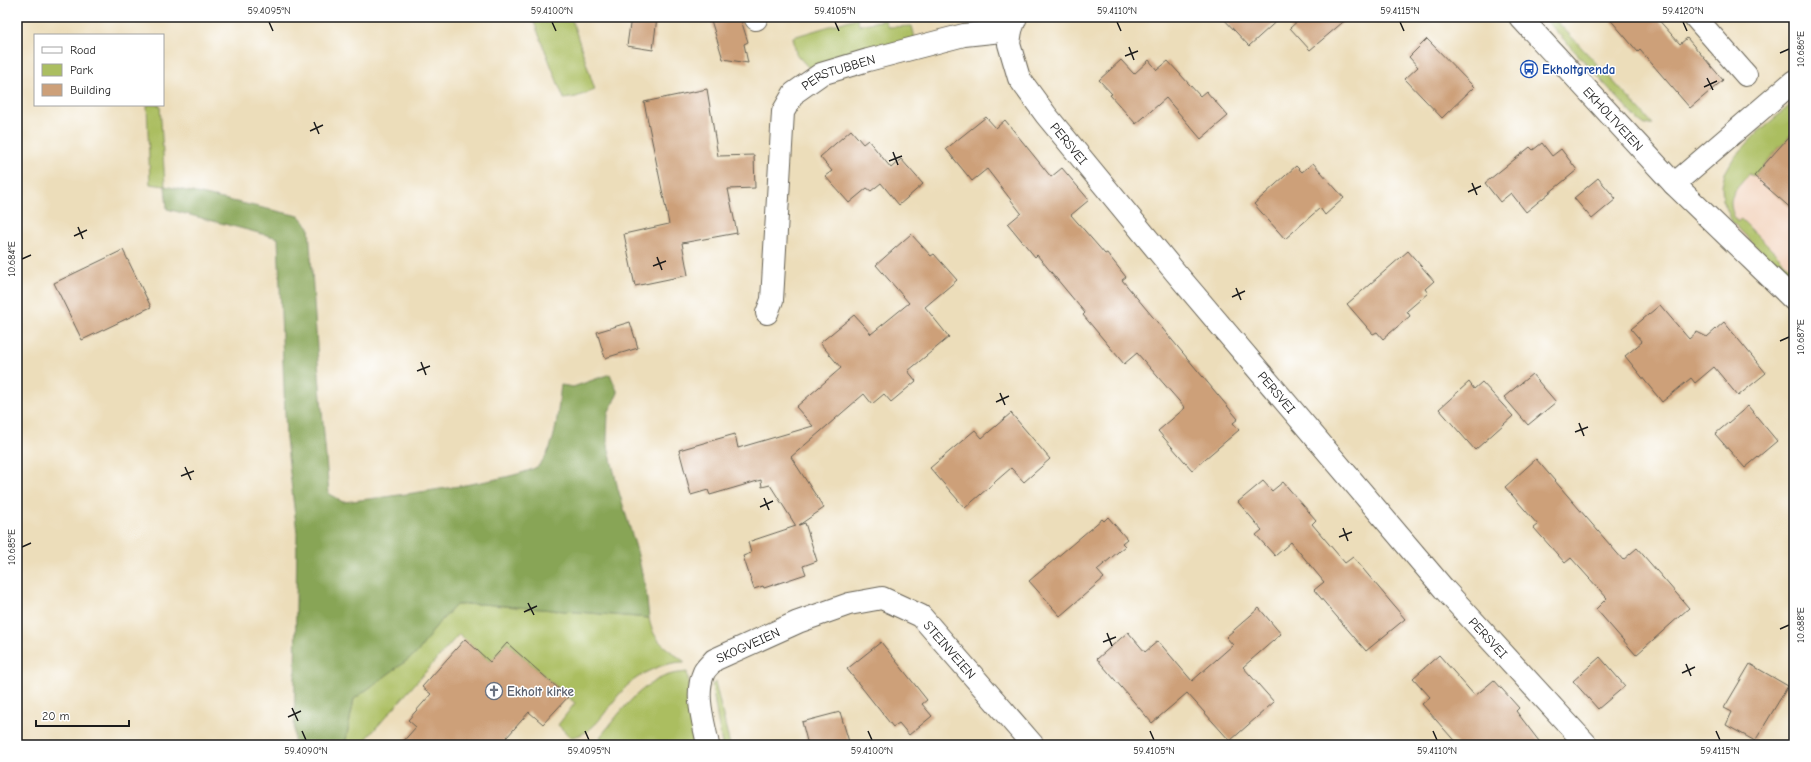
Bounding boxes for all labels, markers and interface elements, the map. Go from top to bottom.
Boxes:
text: 59.4095°N [248,5,290,17]
text: 59.4100°N [531,5,573,17]
text: 59.4105°N [814,5,856,17]
text: 59.4110°N [1097,5,1137,17]
text: 59.4115°N [1380,5,1420,17]
text: 59.4120°N [1662,5,1704,17]
text: 10.686°E [1795,31,1807,67]
legend [34,34,164,106]
text: Road [70,43,96,57]
street label: PERSTUBBEN [798,51,877,93]
bus stop icon: Ekholtgrenda [1519,59,1539,79]
place label: Ekholtgrenda [1542,62,1615,77]
text: Park [70,63,93,77]
text: Building [70,83,111,97]
street label: EKHOLTVEIEN [1580,83,1647,153]
street label: PERSVEI [1048,119,1091,167]
text: 10.684°E [6,241,18,277]
text: 10.687°E [1795,319,1807,355]
street label: PERSVEI [1255,368,1299,416]
text: 10.685°E [6,529,18,565]
text: 10.688°E [1795,607,1807,643]
street label: PERSVEI [1466,614,1511,661]
street label: STEINVEIEN [921,617,979,681]
street label: SKOGVEIEN [714,624,782,666]
church icon: Ekholt kirke [484,681,504,701]
place label: Ekholt kirke [507,684,574,699]
scale bar [36,702,129,728]
text: 20 m [42,709,70,723]
text: 59.4090°N [284,745,328,757]
text: 59.4095°N [568,745,610,757]
text: 59.4100°N [851,745,893,757]
text: 59.4105°N [1133,745,1175,757]
text: 59.4110°N [1417,745,1457,757]
text: 59.4115°N [1700,745,1740,757]

